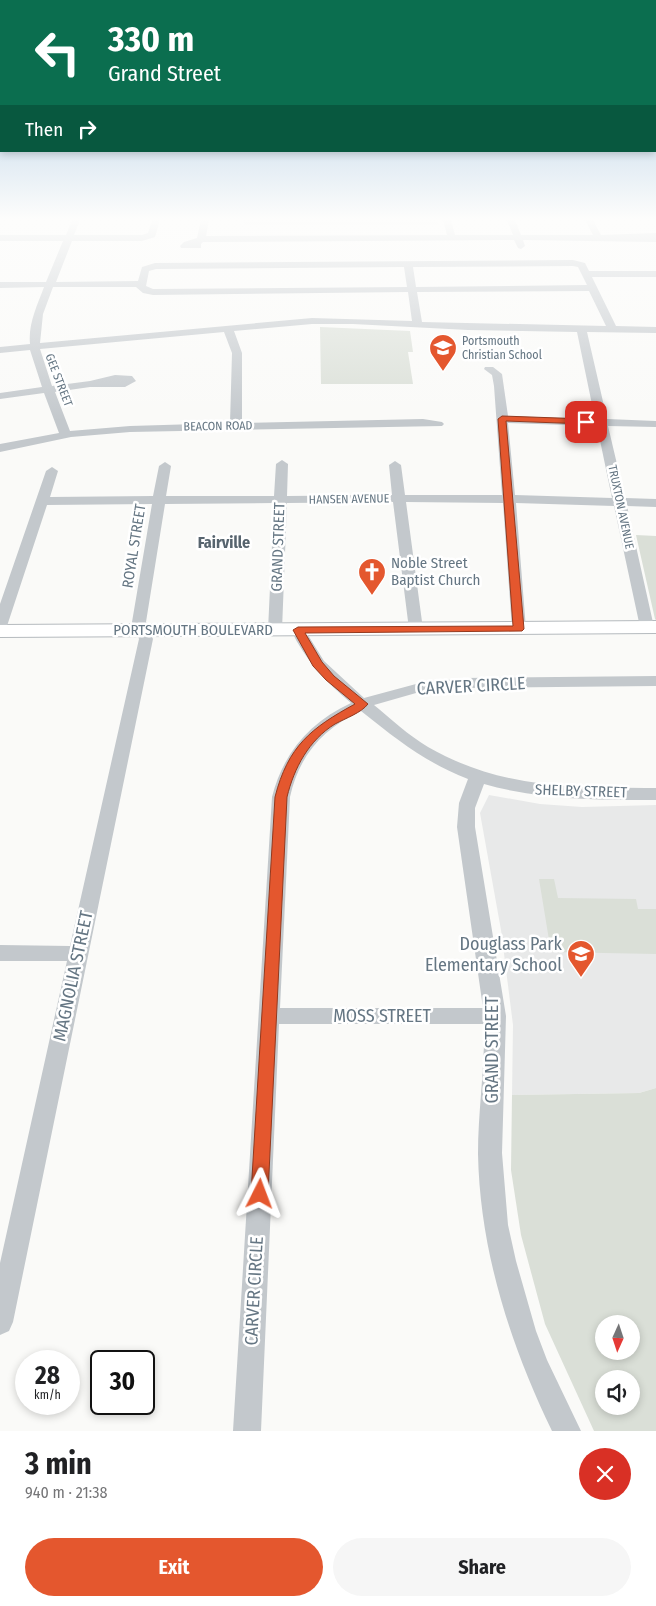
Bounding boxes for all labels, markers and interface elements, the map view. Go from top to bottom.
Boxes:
text: 330 m [108,18,194,60]
icon: left [25,20,90,85]
text: Grand Street [108,60,221,87]
icon: right [73,115,101,143]
text: Then [25,118,63,141]
school or university icon: Portsmouth Christian School [428,333,458,372]
place label: Portsmouth Christian School [462,334,542,362]
street label: GEE STREET [43,352,76,409]
pin [565,401,607,443]
icon: arrive [572,408,600,436]
street label: BEACON ROAD [183,418,253,434]
street label: TRUXTON AVENUE [605,464,637,551]
street label: HANSEN AVENUE [309,491,390,507]
street label: GRAND STREET [267,502,289,592]
street label: ROYAL STREET [118,503,150,589]
district label: Fairville [198,533,250,552]
place label: Noble Street Baptist Church [391,554,480,589]
church icon: Noble Street Baptist Church [357,557,387,596]
street label: PORTSMOUTH BOULEVARD [113,621,273,639]
street label: CARVER CIRCLE [416,672,526,700]
street label: SHELBY STREET [535,780,627,802]
street label: MAGNOLIA STREET [48,908,98,1043]
place label: Douglass Park Elementary School [425,933,563,976]
school or university icon: Douglass Park Elementary School [566,939,596,978]
street label: GRAND STREET [481,996,503,1104]
street label: MOSS STREET [333,1005,432,1027]
position arrow [233,1167,285,1219]
street label: CARVER CIRCLE [240,1236,268,1346]
north arrow [595,1315,640,1360]
map controls [595,1315,640,1415]
speed limit sign: 30 [90,1350,155,1415]
text: 28 [35,1361,60,1391]
button: sound [595,1370,640,1415]
text: km/h [34,1388,61,1402]
text: 3 min [25,1446,92,1482]
button: close [579,1448,631,1500]
text: 940 m · 21:38 [25,1483,107,1502]
button: Exit [25,1538,323,1596]
button: Share [333,1538,631,1596]

